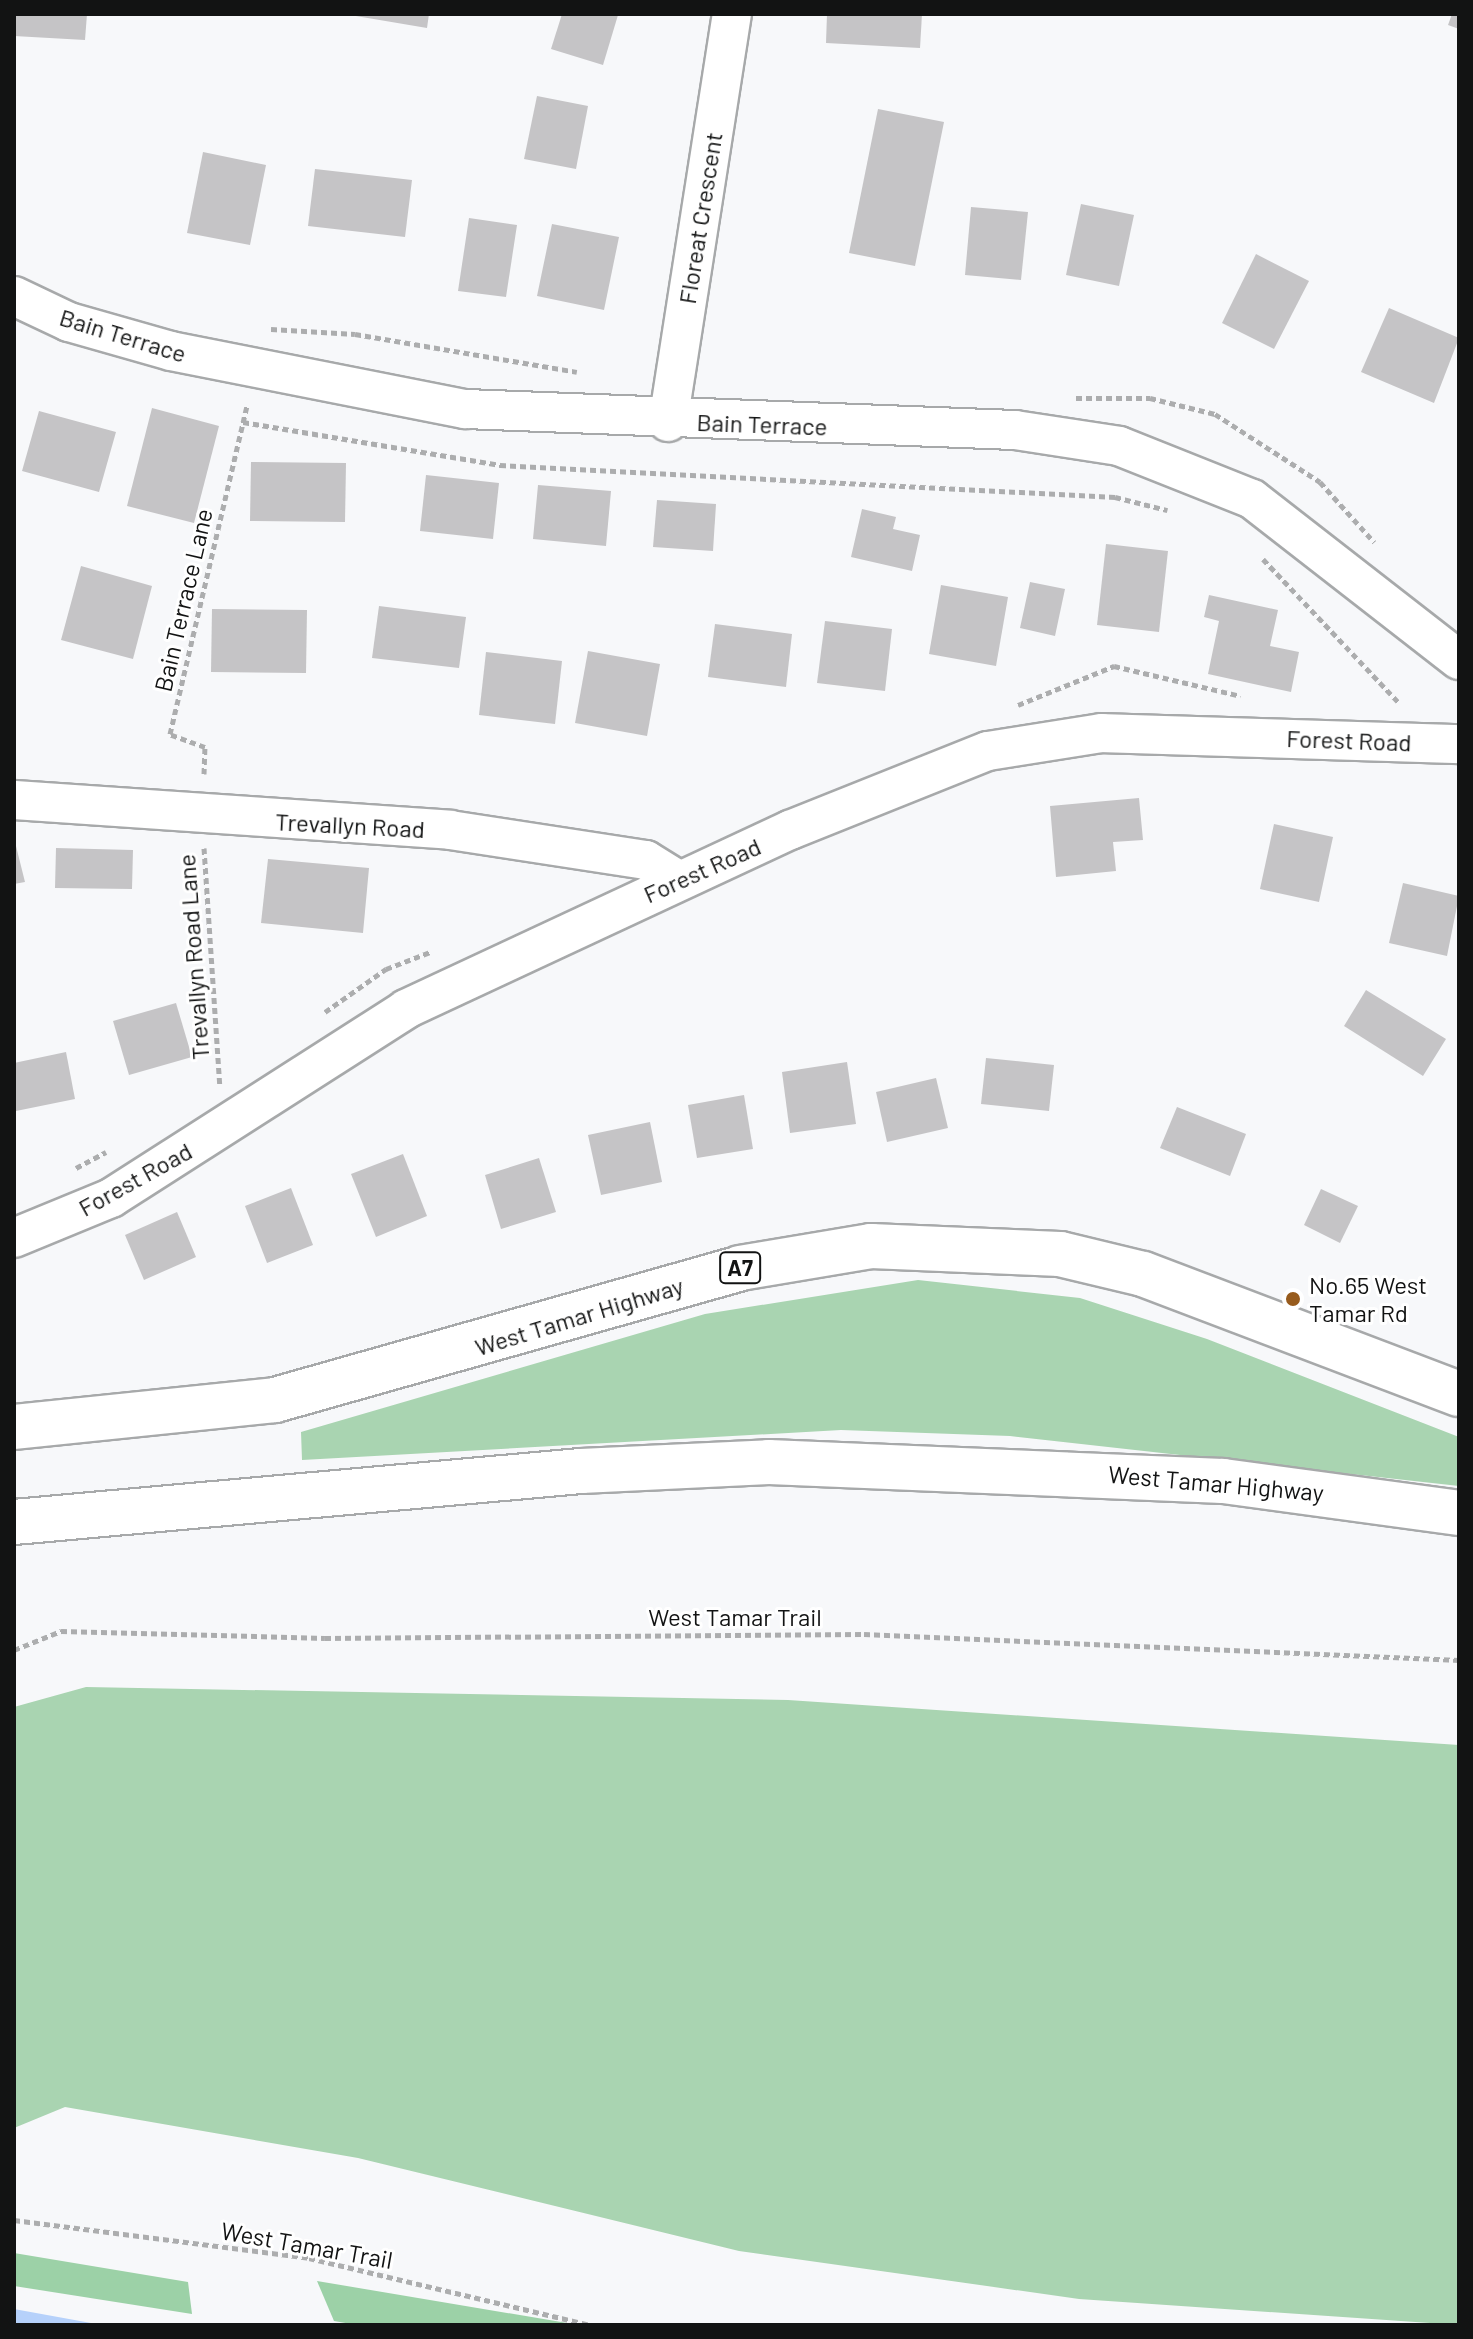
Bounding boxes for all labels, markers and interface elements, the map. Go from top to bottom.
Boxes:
street label: Floreat Crescent [672,130,728,306]
street label: Bain Terrace [56,302,190,368]
street label: Bain Terrace [696,407,828,441]
street label: Bain Terrace Lane [148,506,218,694]
street label: Forest Road [1286,723,1412,757]
street label: Trevallyn Road [274,807,426,843]
street label: Forest Road [639,831,765,909]
street label: Trevallyn Road Lane [171,853,215,1061]
street label: Forest Road [73,1136,197,1222]
road number: A7 [718,1250,762,1286]
street label: West Tamar Highway [471,1271,687,1361]
place label: No.65 West Tamar Rd [1309,1271,1427,1327]
marker: No.65 West Tamar Rd [1284,1290,1302,1308]
street label: West Tamar Highway [1107,1459,1325,1507]
street label: West Tamar Trail [648,1603,822,1631]
street label: West Tamar Trail [219,2216,395,2274]

